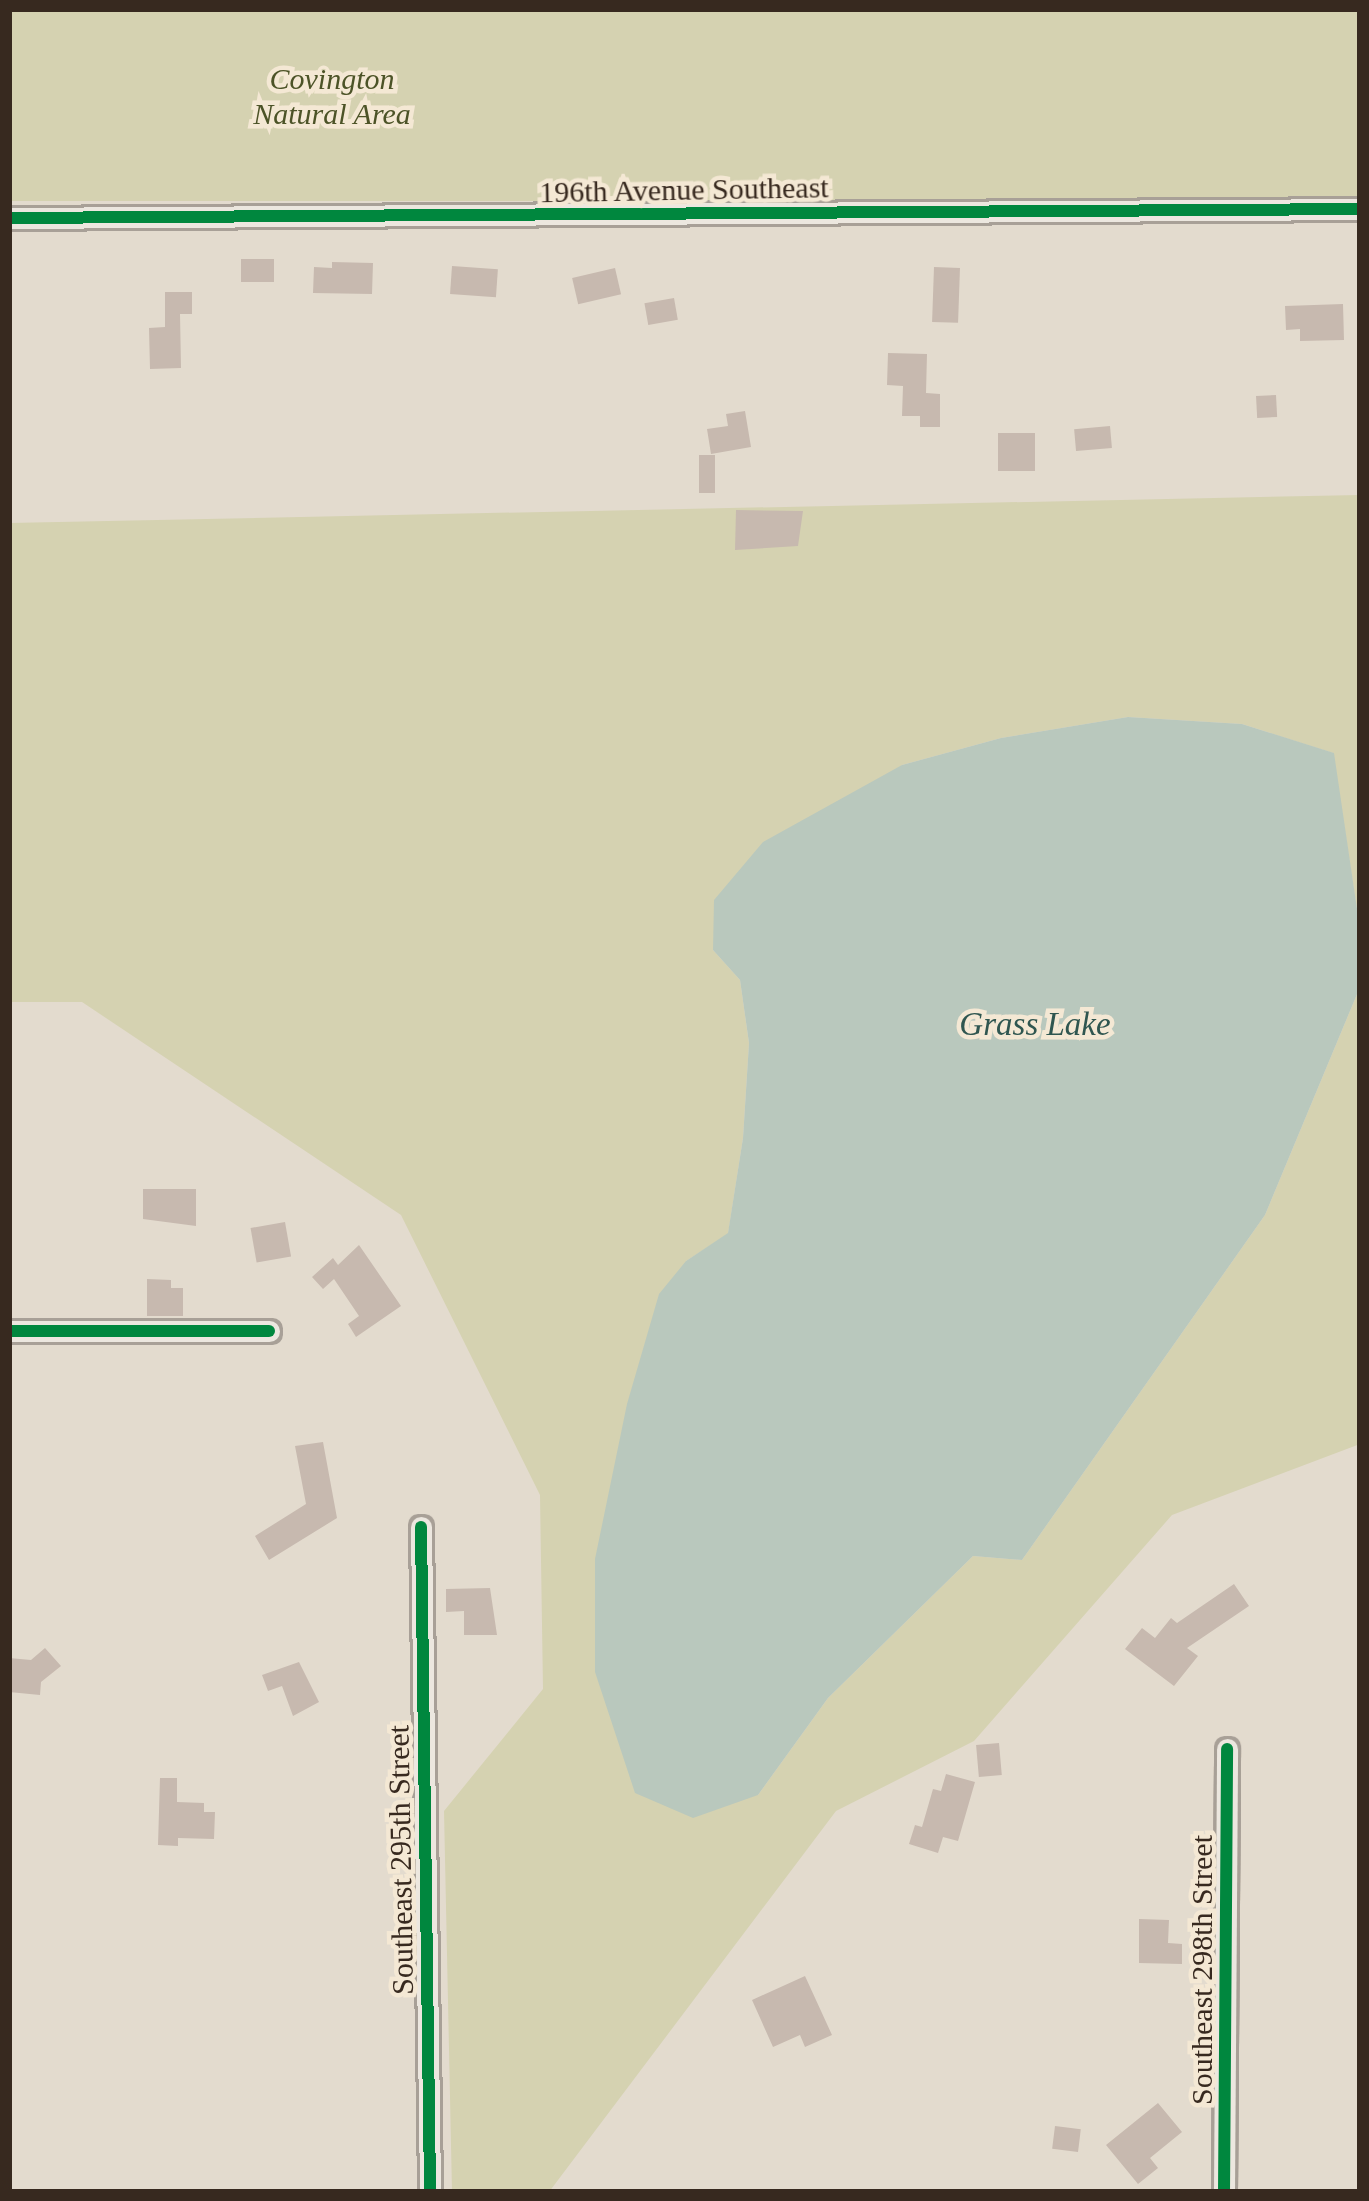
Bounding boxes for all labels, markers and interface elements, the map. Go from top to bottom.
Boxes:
park label: Covington Natural Area [253,61,411,132]
street label: 196th Avenue Southeast [538,169,830,211]
water label: Grass Lake [959,1005,1111,1045]
street label: Southeast 295th Street [381,1725,421,1995]
street label: Southeast 298th Street [1184,1835,1220,2105]

